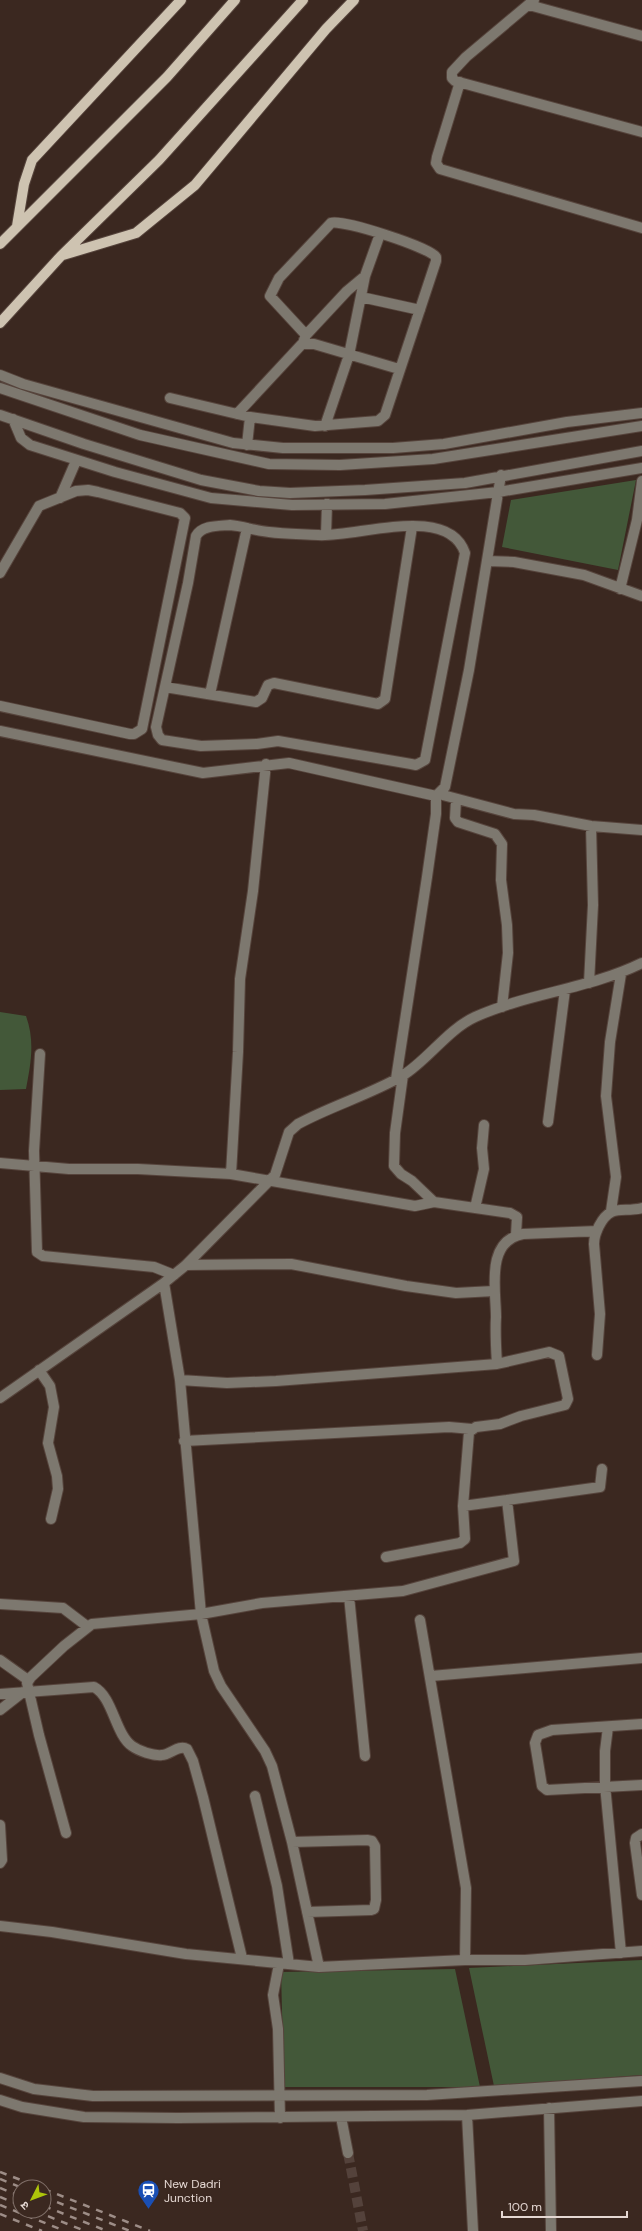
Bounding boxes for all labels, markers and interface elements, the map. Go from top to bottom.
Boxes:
place label: New Dadri Junction [164,2176,221,2206]
station icon: New Dadri Junction [135,2178,161,2211]
north arrow [12,2179,52,2219]
scale bar [502,2193,627,2219]
text: उ [17,2198,32,2213]
text: 100 m [508,2199,542,2215]

